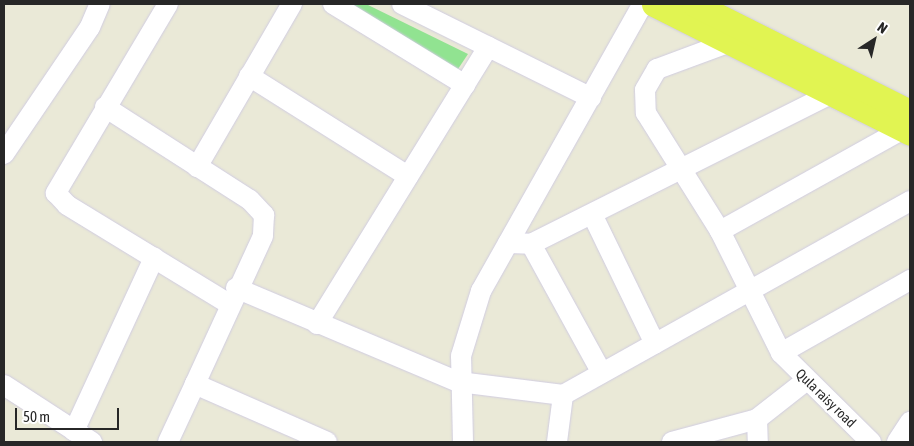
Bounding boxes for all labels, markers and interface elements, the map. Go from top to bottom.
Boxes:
north arrow [849,15,899,65]
text: N [875,19,891,37]
street label: Qula raisy road [792,365,860,431]
scale bar [18,398,121,430]
text: 50 m [23,408,50,425]

